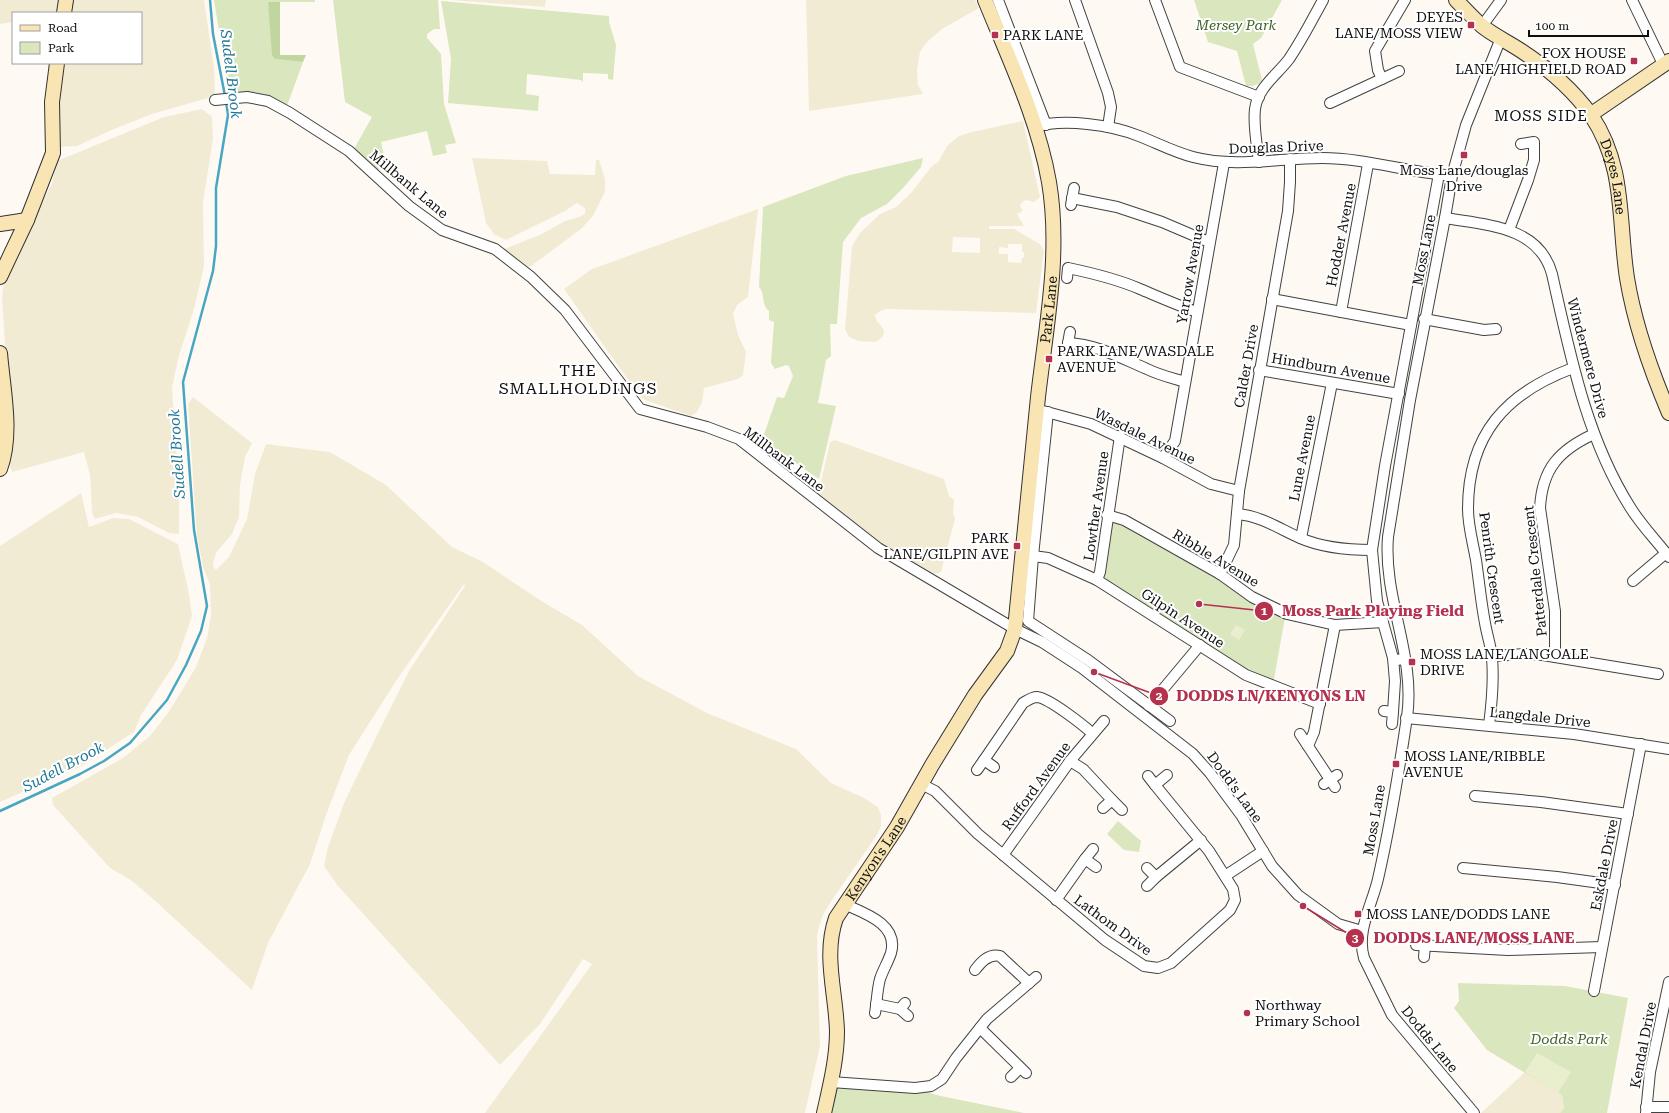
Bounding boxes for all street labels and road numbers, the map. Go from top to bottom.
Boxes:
street label: Deyes Lane [1597,136,1629,216]
street label: Douglas Drive [1228,137,1324,157]
street label: Millbank Lane [367,147,452,222]
street label: Hodder Avenue [1323,182,1359,288]
street label: Moss Lane [1409,213,1439,287]
street label: Yarrow Avenue [1173,223,1207,325]
street label: Park Lane [1037,275,1060,344]
street label: Windermere Drive [1564,296,1612,420]
street label: Calder Drive [1231,323,1261,409]
street label: Hindburn Avenue [1270,350,1392,386]
street label: Wasdale Avenue [1092,405,1198,467]
street label: Lune Avenue [1286,413,1318,503]
street label: Millbank Lane [740,423,828,495]
street label: Lowther Avenue [1080,450,1112,562]
street label: Patterdale Crescent [1520,505,1550,637]
street label: Penrith Crescent [1476,511,1508,625]
street label: Ribble Avenue [1170,526,1262,590]
street label: Gilpin Avenue [1138,585,1228,651]
street label: Langdale Drive [1489,704,1592,730]
street label: Rufford Avenue [999,738,1074,833]
street label: Dodd's Lane [1204,749,1266,826]
street label: Moss Lane [1360,783,1388,857]
street label: Kenyon's Lane [842,813,910,903]
street label: Eskdale Drive [1587,818,1621,912]
street label: Lathom Drive [1071,891,1155,959]
street label: Kendal Drive [1627,1000,1659,1090]
street label: Dodds Lane [1398,1003,1462,1076]

